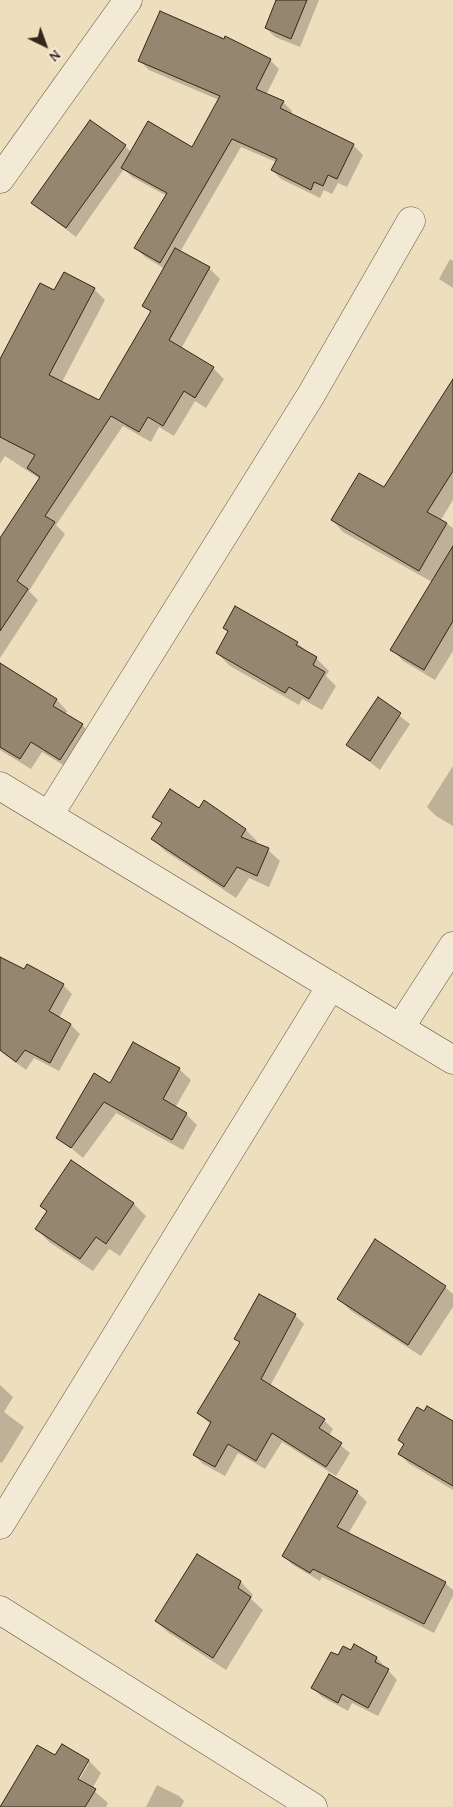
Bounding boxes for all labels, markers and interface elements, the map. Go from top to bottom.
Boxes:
north arrow [20,20,70,70]
text: N [45,46,65,67]

